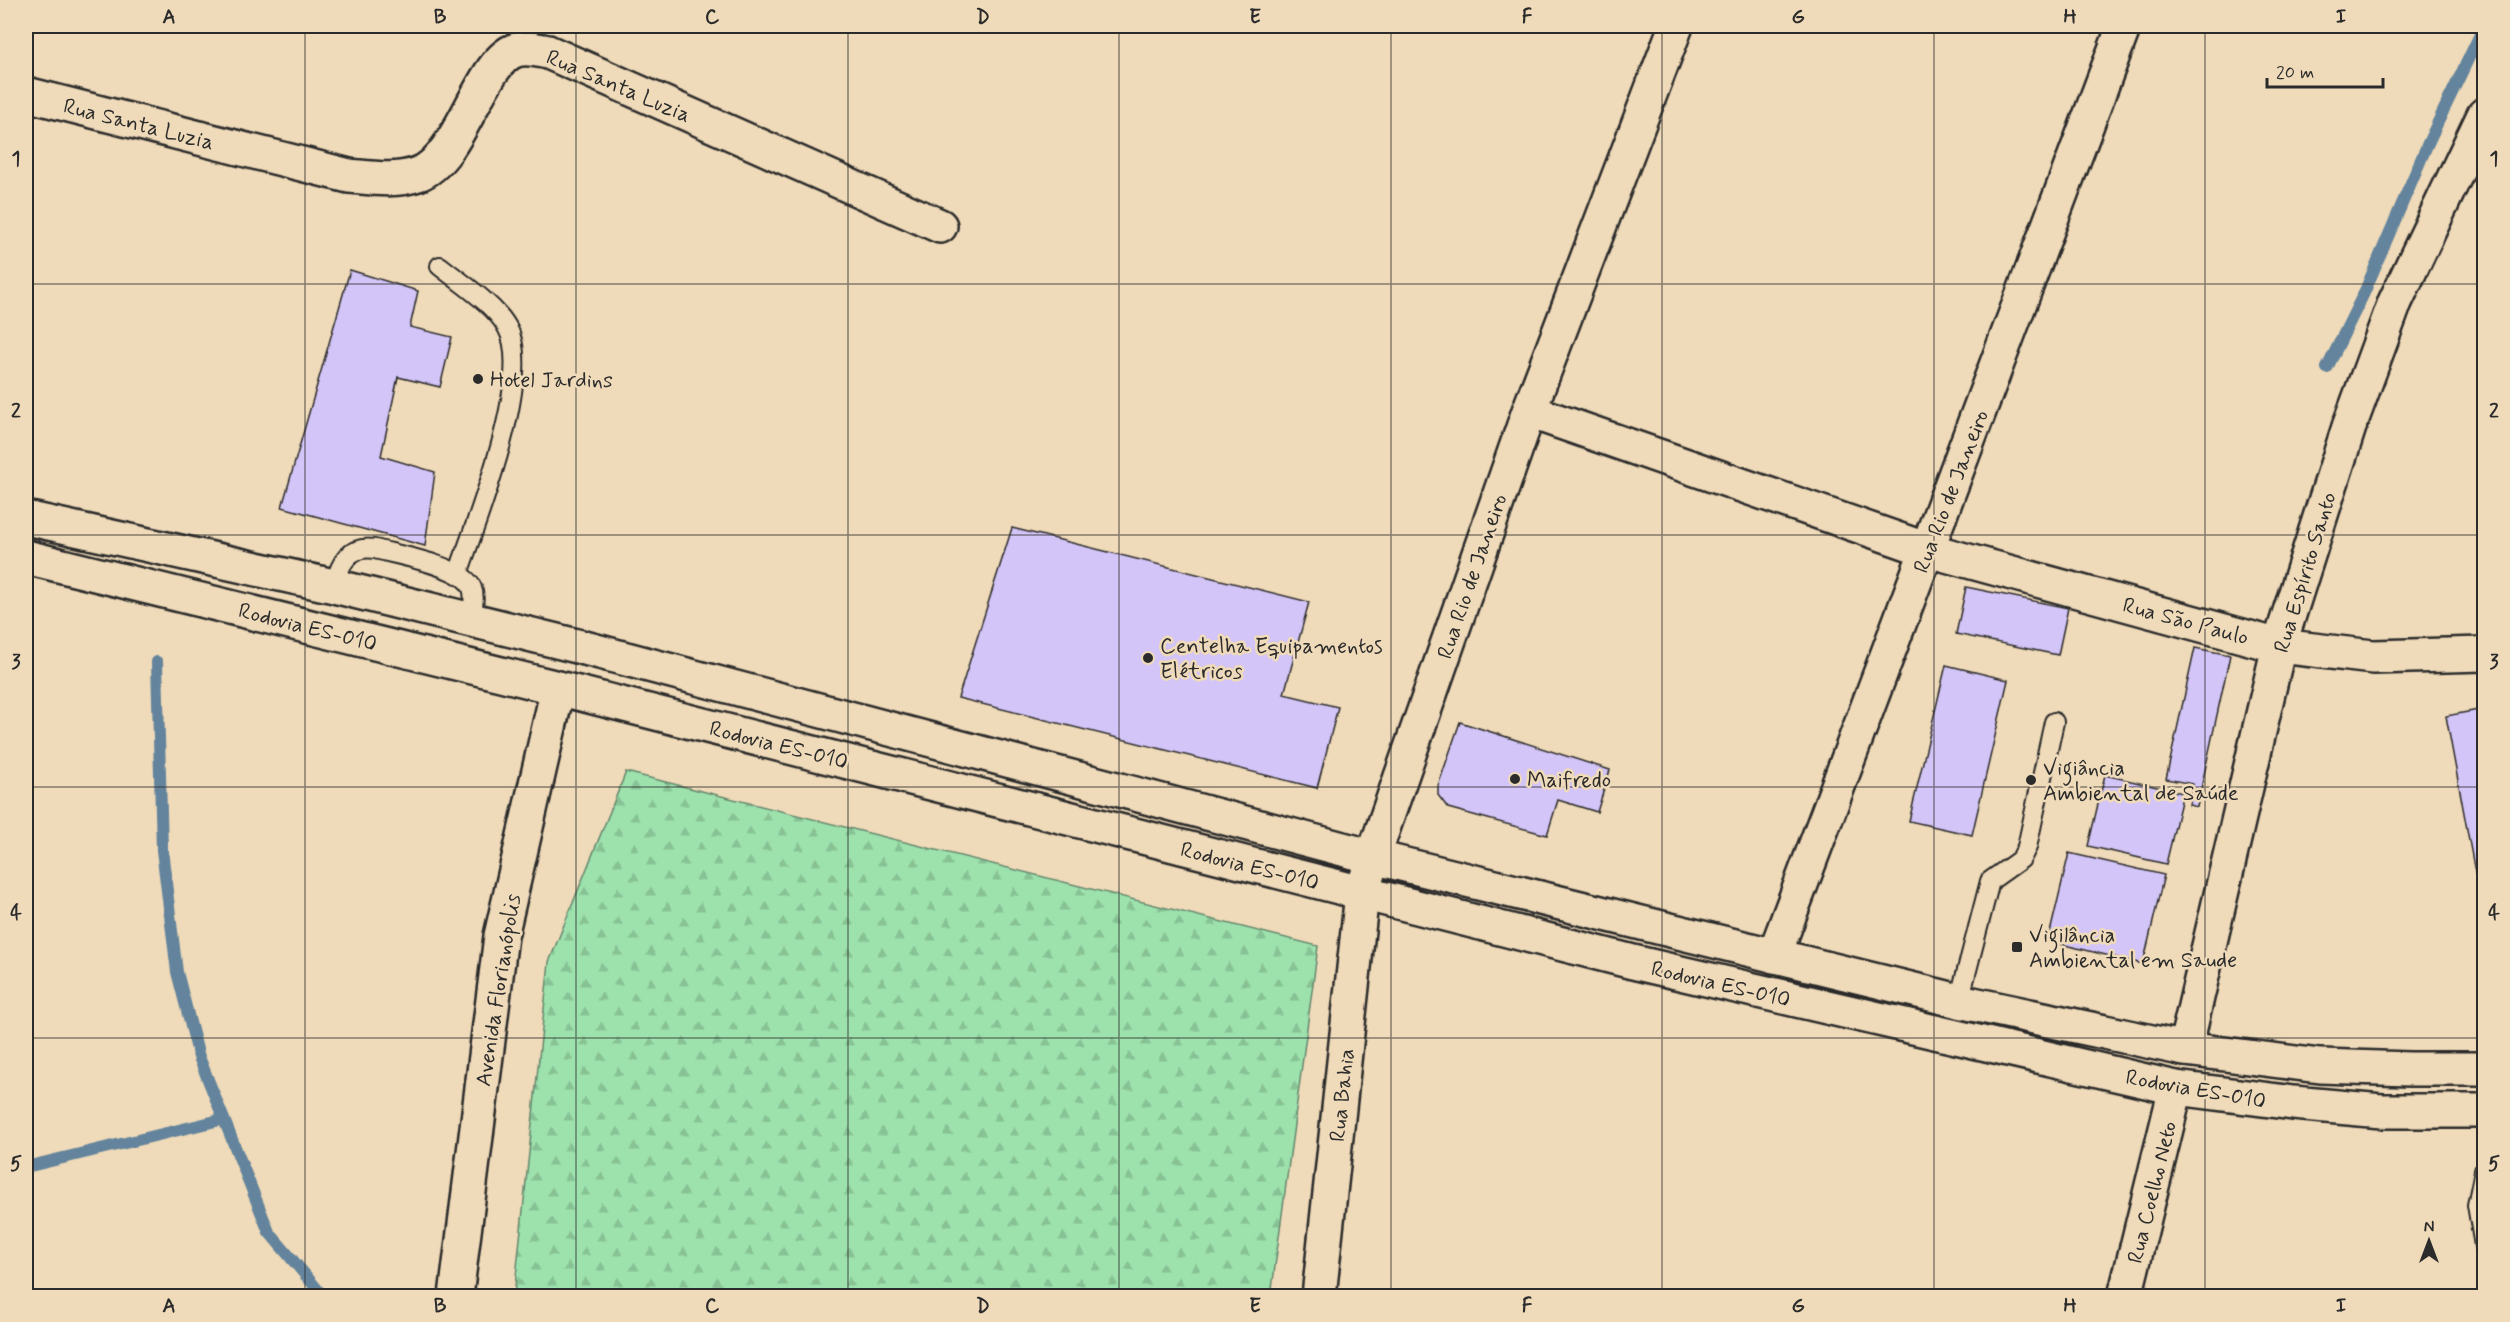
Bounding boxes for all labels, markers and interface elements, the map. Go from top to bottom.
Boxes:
text: A [162,4,176,31]
text: B [434,4,447,31]
text: C [705,4,720,31]
text: D [976,4,990,31]
text: E [1249,4,1261,31]
text: F [1522,4,1533,31]
text: G [1791,4,1805,31]
text: H [2063,4,2077,31]
text: I [2336,4,2346,31]
street label: Rua Santa Luzia [542,44,695,130]
scale bar [2267,51,2382,89]
text: 20 m [2276,61,2314,85]
street label: Rua Santa Luzia [60,93,217,157]
text: 1 [12,146,20,173]
text: 1 [2490,146,2498,173]
place label: Hotel Jardins [490,367,613,395]
marker: Hotel Jardins [471,372,485,386]
text: 2 [11,398,21,425]
text: 2 [2489,398,2499,425]
street label: Rua Rio de Janeiro [1908,406,1996,577]
street label: Rua Espírito Santo [2268,489,2344,656]
street label: Rua Rio de Janeiro [1432,490,1514,663]
street label: Rua São Paulo [2120,592,2251,652]
street label: Rodovia ES-010 [235,597,380,659]
place label: Centelha Equipamentos Elétricos [1160,633,1383,686]
text: 3 [11,649,21,676]
text: 3 [2489,649,2499,676]
marker: Centelha Equipamentos Elétricos [1141,651,1155,665]
street label: Rodovia ES-010 [706,715,851,777]
place label: Vigiância Ambiental de Saúde [2043,755,2239,808]
place label: Maifredo [1527,767,1611,795]
marker: Maifredo [1508,772,1522,786]
marker: Vigiância Ambiental de Saúde [2024,773,2038,787]
street label: Rodovia ES-010 [1177,836,1322,898]
street label: Avenida Florianópolis [470,892,528,1089]
text: 4 [10,900,22,927]
text: 4 [2488,900,2500,927]
place label: Vigilância Ambiental em Saude [2029,922,2237,975]
marker: Vigilância Ambiental em Saude [2010,940,2024,954]
street label: Rodovia ES-010 [1648,955,1793,1015]
street label: Rua Bahia [1324,1047,1362,1143]
street label: Rodovia ES-010 [2123,1064,2268,1116]
street label: Rua Coelho Neto [2122,1118,2184,1266]
text: 5 [10,1151,22,1178]
text: 5 [2488,1151,2500,1178]
north arrow [2399,1211,2459,1271]
text: N [2424,1217,2434,1238]
text: A [162,1293,176,1320]
text: B [434,1293,447,1320]
text: C [705,1293,720,1320]
text: D [976,1293,990,1320]
text: E [1249,1293,1261,1320]
text: F [1522,1293,1533,1320]
text: G [1791,1293,1805,1320]
text: H [2063,1293,2077,1320]
text: I [2336,1293,2346,1320]

